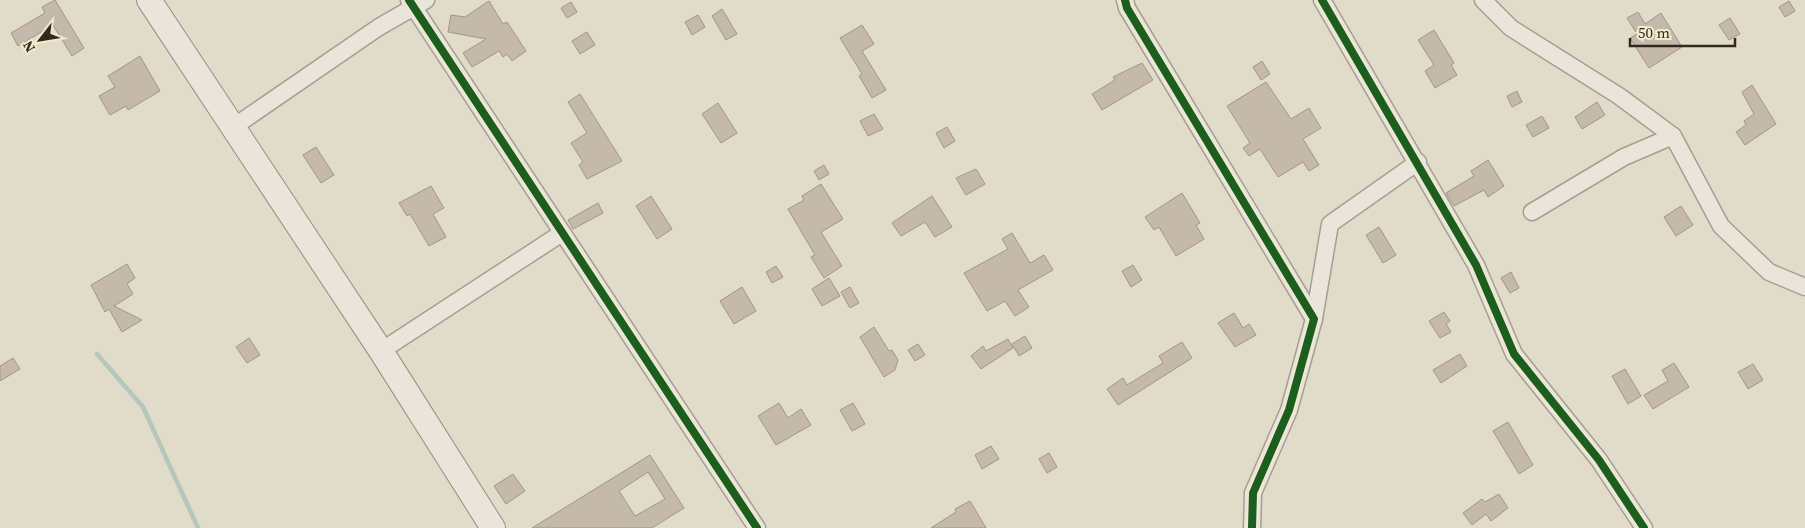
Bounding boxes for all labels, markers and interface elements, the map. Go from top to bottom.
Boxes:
north arrow [15,15,65,65]
scale bar [1630,15,1735,47]
text: 50 m [1638,22,1670,43]
text: N [18,37,40,56]

